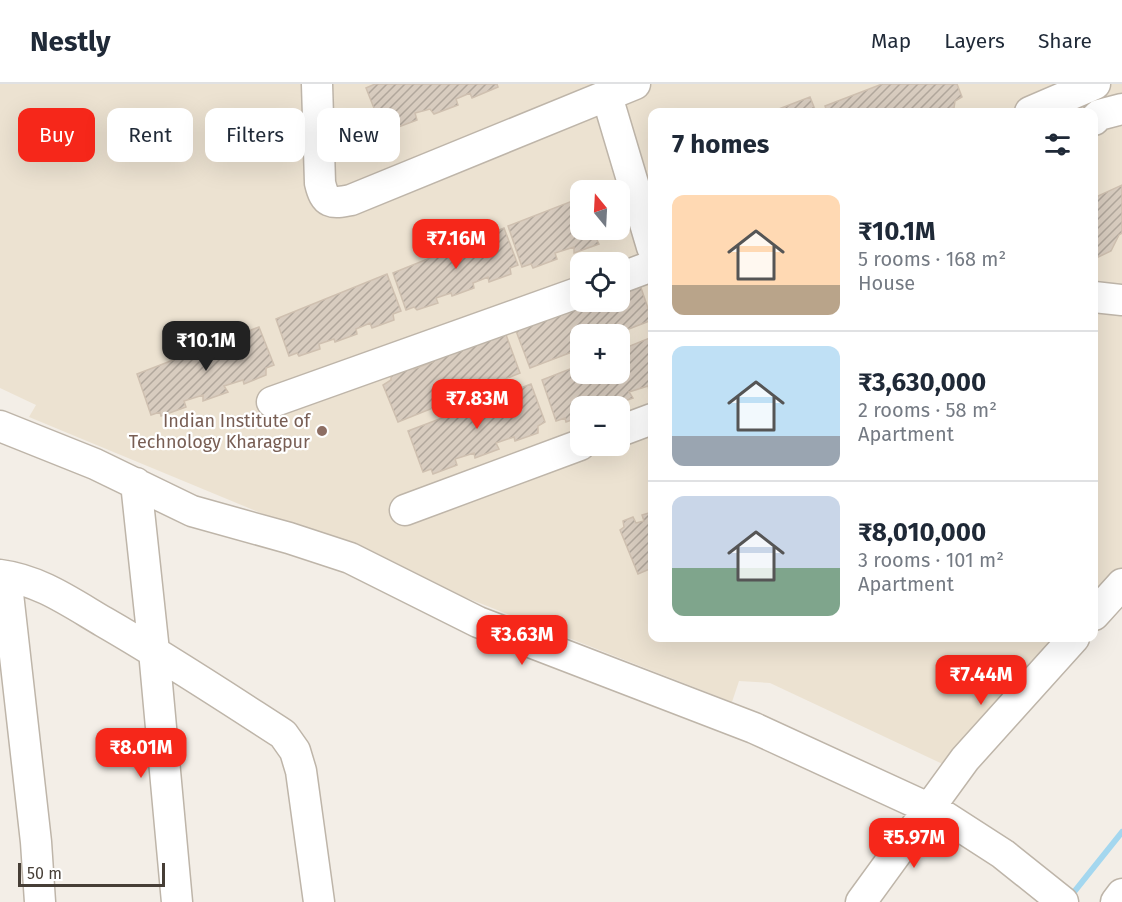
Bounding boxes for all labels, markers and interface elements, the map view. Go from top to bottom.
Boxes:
text: Nestly [30,25,111,58]
text: Map [871,28,911,54]
text: Layers [944,28,1005,54]
text: Share [1038,28,1092,54]
chip: Buy [18,108,95,162]
chip: Rent [107,108,193,162]
chip: Filters [205,108,305,162]
chip: New [317,108,400,162]
icon: filters [1041,128,1074,161]
text: 7 homes [672,129,769,160]
north arrow [570,180,630,240]
map controls [570,180,630,456]
text: ₹10.1M [858,216,936,247]
pin: ₹7.16M [407,219,505,270]
icon: home [720,219,792,291]
text: ₹7.16M [426,226,486,250]
text: 5 rooms · 168 m² [858,247,1006,271]
button: locate [570,252,630,312]
text: House [858,271,915,295]
pin: ₹10.1M [157,321,255,372]
button: + [570,324,630,384]
text: ₹10.1M [176,328,236,352]
text: ₹3,630,000 [858,367,986,398]
icon: home [720,370,792,442]
pin: ₹7.83M [428,379,526,430]
text: ₹7.83M [446,386,508,410]
button: − [570,396,630,456]
text: 2 rooms · 58 m² [858,398,997,422]
place label: Indian Institute of Technology Kharagpur [129,410,312,453]
text: Apartment [858,422,954,446]
marker: Indian Institute of Technology Kharagpur [315,424,329,438]
text: ₹8,010,000 [858,517,986,548]
icon: home [720,520,792,592]
text: 3 rooms · 101 m² [858,548,1004,572]
text: Apartment [858,572,954,596]
pin: ₹3.63M [473,615,571,666]
text: ₹3.63M [490,622,554,646]
pin: ₹7.44M [932,655,1030,706]
text: ₹7.44M [950,662,1012,686]
pin: ₹8.01M [92,728,190,779]
text: ₹8.01M [109,735,173,759]
pin: ₹5.97M [865,818,963,869]
text: ₹5.97M [883,825,945,849]
scale bar [18,860,165,888]
text: 50 m [27,864,62,883]

